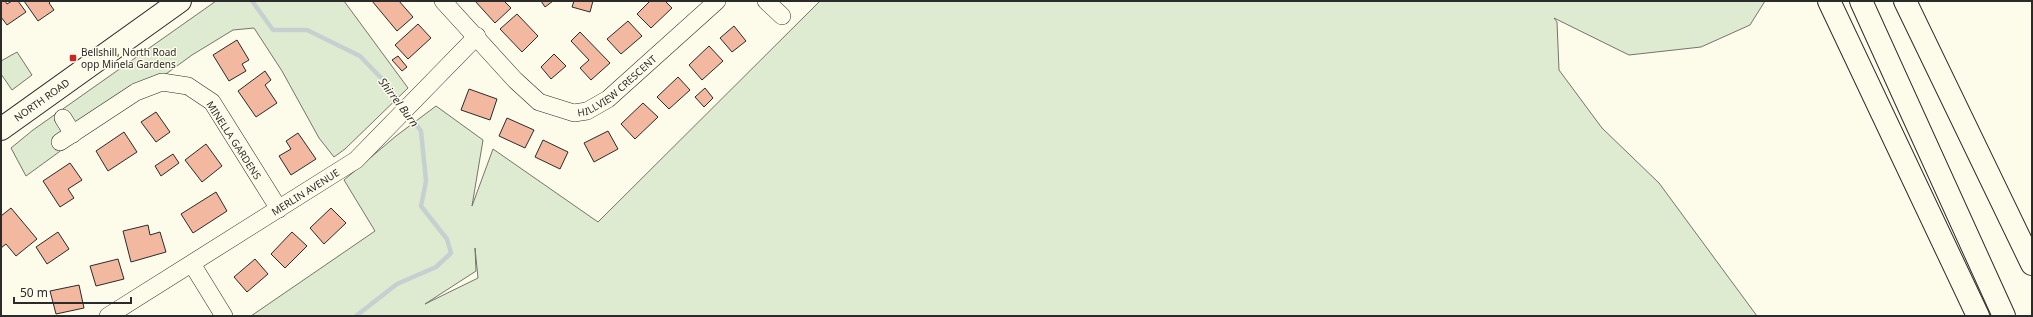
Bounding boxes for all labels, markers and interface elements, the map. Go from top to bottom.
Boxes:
place label: Bellshill, North Road opp Minela Gardens [81,45,177,71]
street label: HILLVIEW CRESCENT [576,51,660,119]
marker: Bellshill, North Road opp Minela Gardens [68,53,78,63]
water label: Shirrel Burn [375,74,423,130]
street label: NORTH ROAD [11,75,72,124]
street label: MINELLA GARDENS [203,98,265,182]
street label: MERLIN AVENUE [269,165,342,219]
scale bar [14,279,131,305]
text: 50 m [20,284,48,301]

